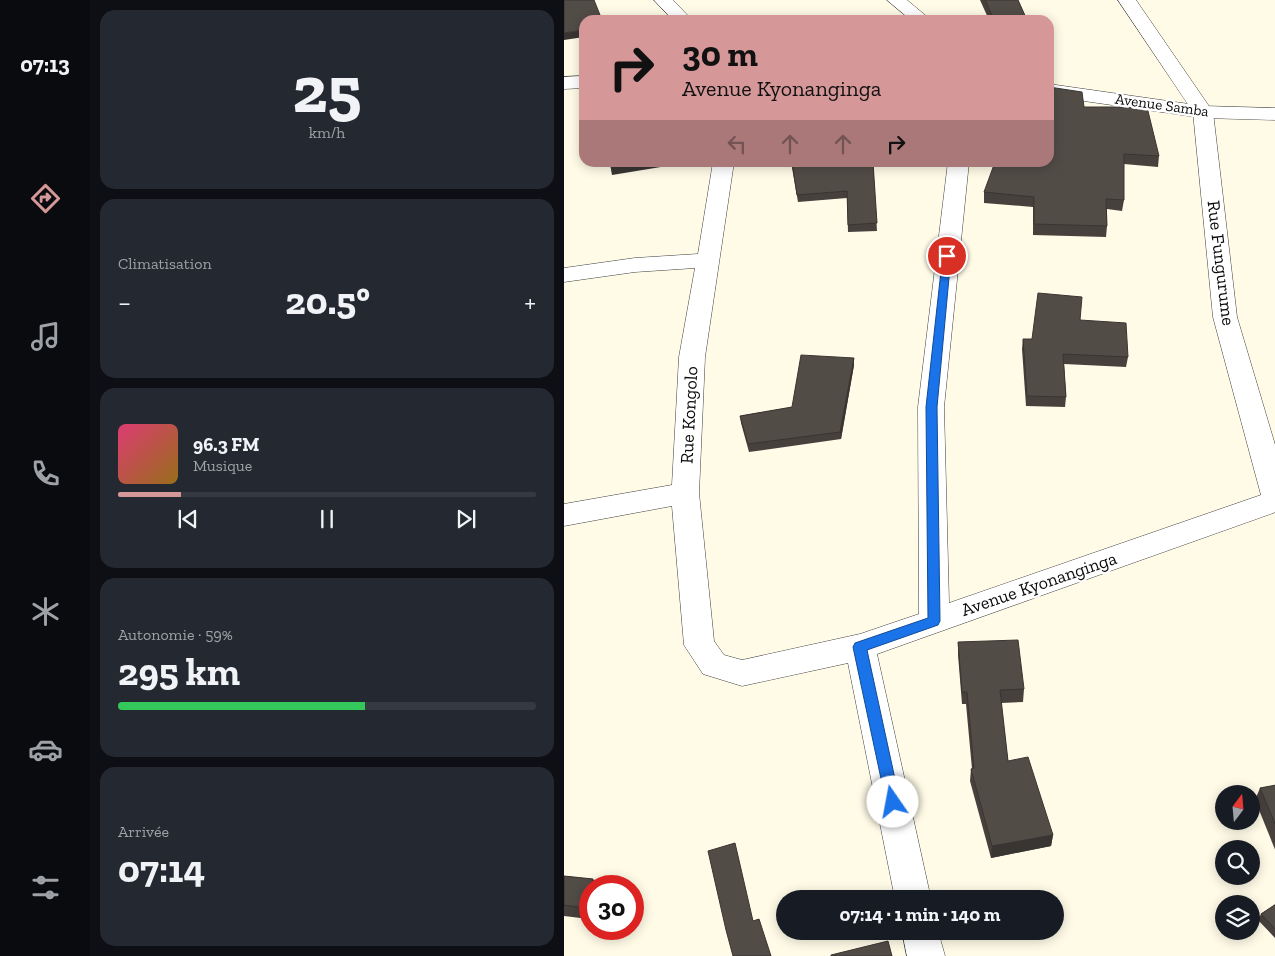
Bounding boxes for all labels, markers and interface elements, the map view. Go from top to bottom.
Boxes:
text: 30 m [682,33,758,75]
icon: right [599,35,664,100]
text: 07:13 [20,51,70,78]
text: 25 [293,51,361,129]
text: Avenue Kyonanginga [682,75,881,102]
street label: Avenue Samba [1114,90,1210,120]
text: km/h [309,123,345,142]
icon: left [723,130,751,158]
icon: ahead [776,130,804,158]
icon: ahead [829,130,857,158]
icon: right [882,130,910,158]
icon: directions [28,181,63,216]
street label: Rue Fungurume [1202,199,1240,327]
pin [926,235,968,277]
icon: arrive [933,242,961,270]
text: Climatisation [118,254,212,273]
text: 20.5° [285,278,370,324]
text: − [118,286,131,319]
text: + [524,286,536,319]
icon: music [28,319,63,354]
street label: Rue Kongolo [675,366,703,464]
text: 96.3 FM [193,433,259,456]
icon: phone [28,456,63,491]
text: Musique [193,456,252,475]
icon: previous [174,505,202,533]
icon: pause [313,505,341,533]
icon: next [452,505,480,533]
street label: Avenue Kyonanginga [958,547,1120,621]
icon: climate [28,594,63,629]
text: Autonomie · 59% [118,625,233,644]
text: 295 km [118,649,240,695]
icon: car [28,732,63,767]
position arrow [866,775,918,827]
north arrow [1215,785,1260,830]
map controls [1215,785,1260,940]
text: Arrivée [118,822,169,841]
button: search [1215,840,1260,885]
text: 07:14 [118,846,205,892]
icon: filters [28,870,63,905]
speed limit sign: 30 [579,875,644,940]
button: layers [1215,895,1260,940]
text: 07:14 · 1 min · 140 m [840,903,1001,926]

